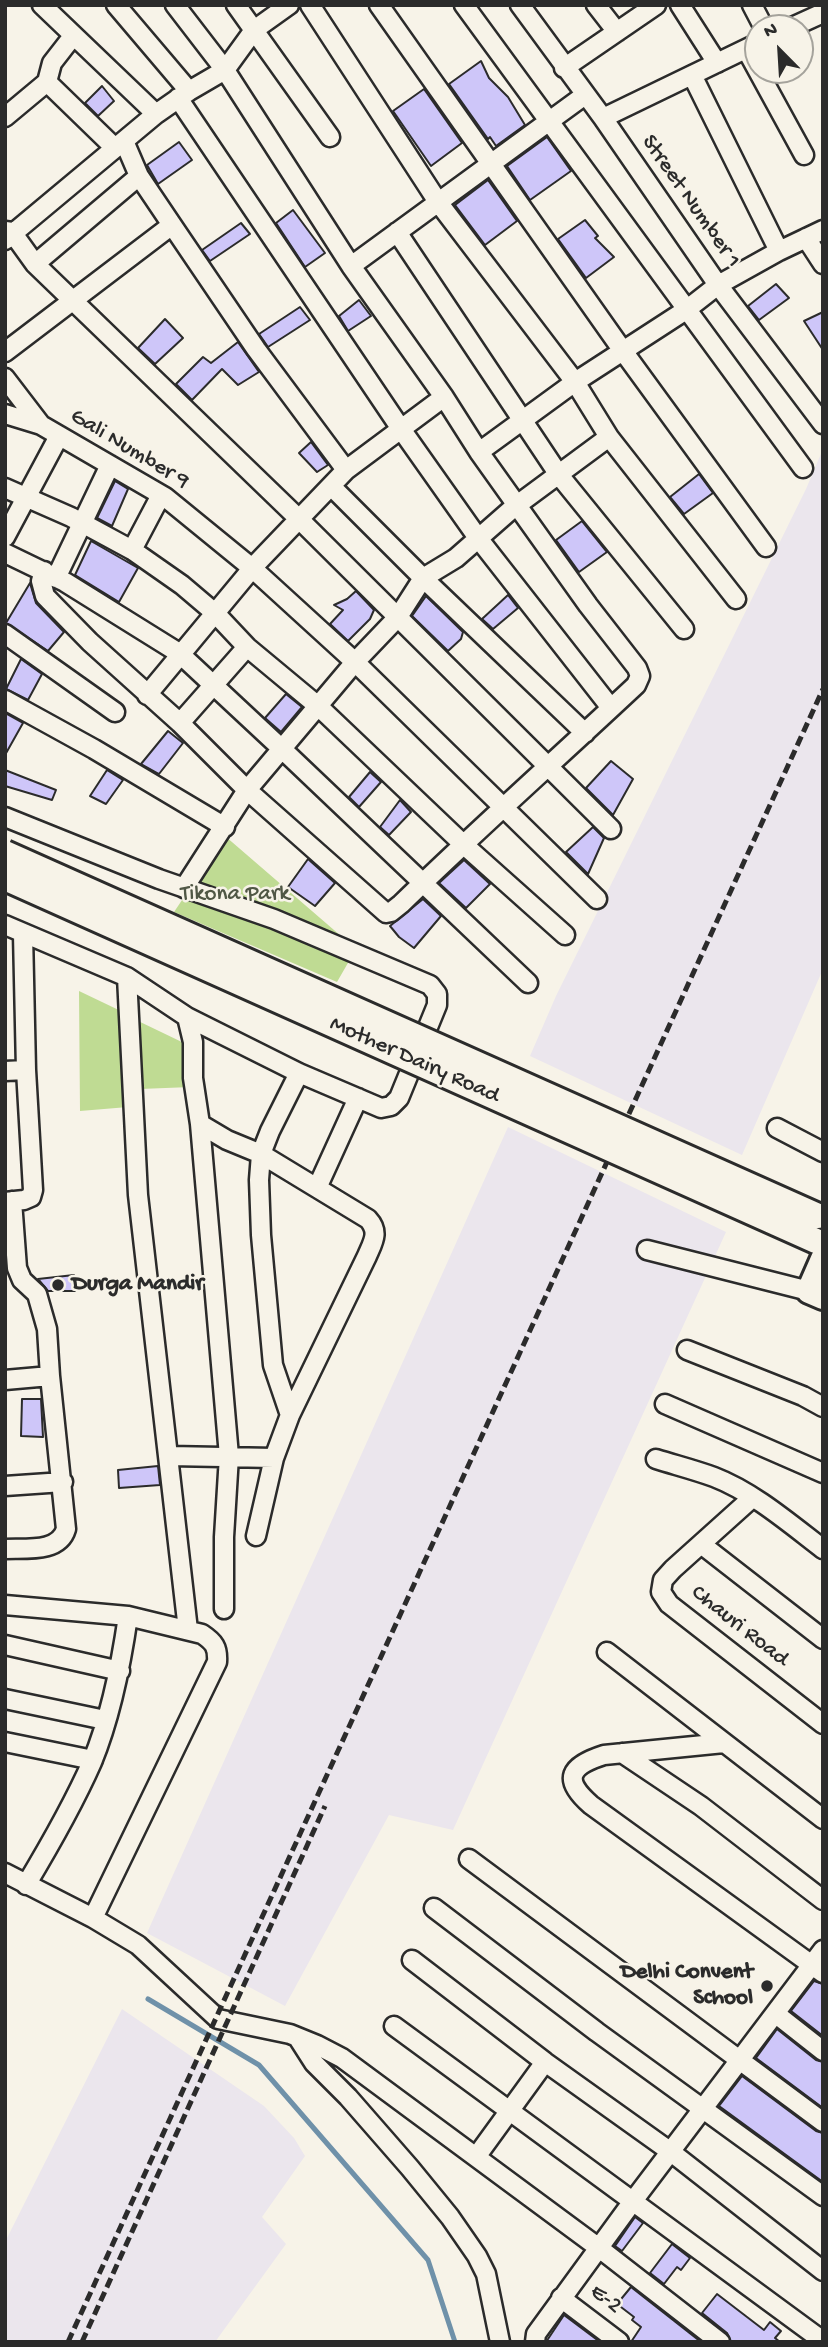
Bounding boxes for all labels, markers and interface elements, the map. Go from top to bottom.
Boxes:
north arrow [744,14,814,84]
text: N [761,18,781,44]
street label: Street Number 1 [634,130,746,274]
street label: Gali Number 9 [64,404,194,496]
park label: Tikona Park [180,881,290,909]
street label: Mother Dairy Road [325,1011,503,1111]
place label: Durga Mandir [72,1271,203,1299]
marker: Durga Mandir [50,1277,66,1293]
street label: Chauri Road [684,1580,794,1674]
place label: Delhi Convent School [621,1959,753,2013]
marker: Delhi Convent School [759,1978,775,1994]
street label: E-2 [584,2279,626,2321]

